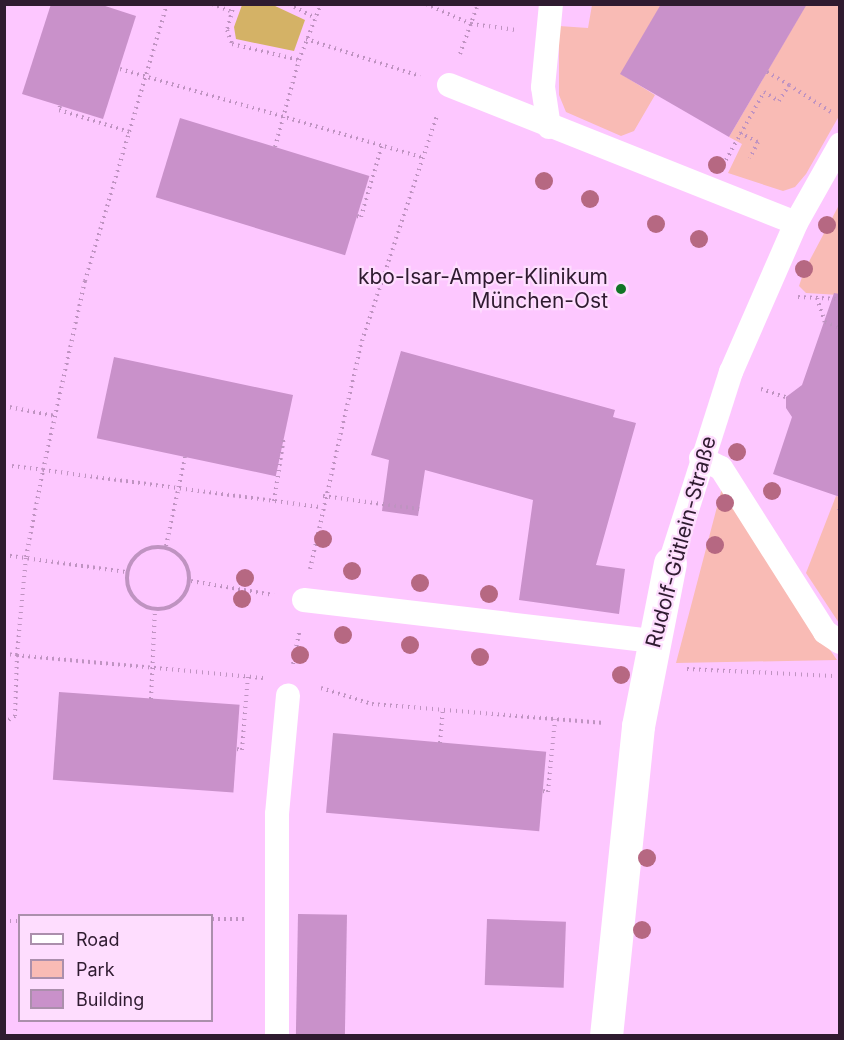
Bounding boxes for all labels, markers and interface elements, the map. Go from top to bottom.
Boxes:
place label: kbo-Isar-Amper-Klinikum München-Ost [358,264,608,314]
marker: kbo-Isar-Amper-Klinikum München-Ost [612,280,630,298]
street label: Rudolf-Gütlein-Straße [641,433,721,651]
legend [18,914,213,1022]
text: Road [76,929,119,950]
text: Park [76,959,115,980]
text: Building [76,989,144,1010]

